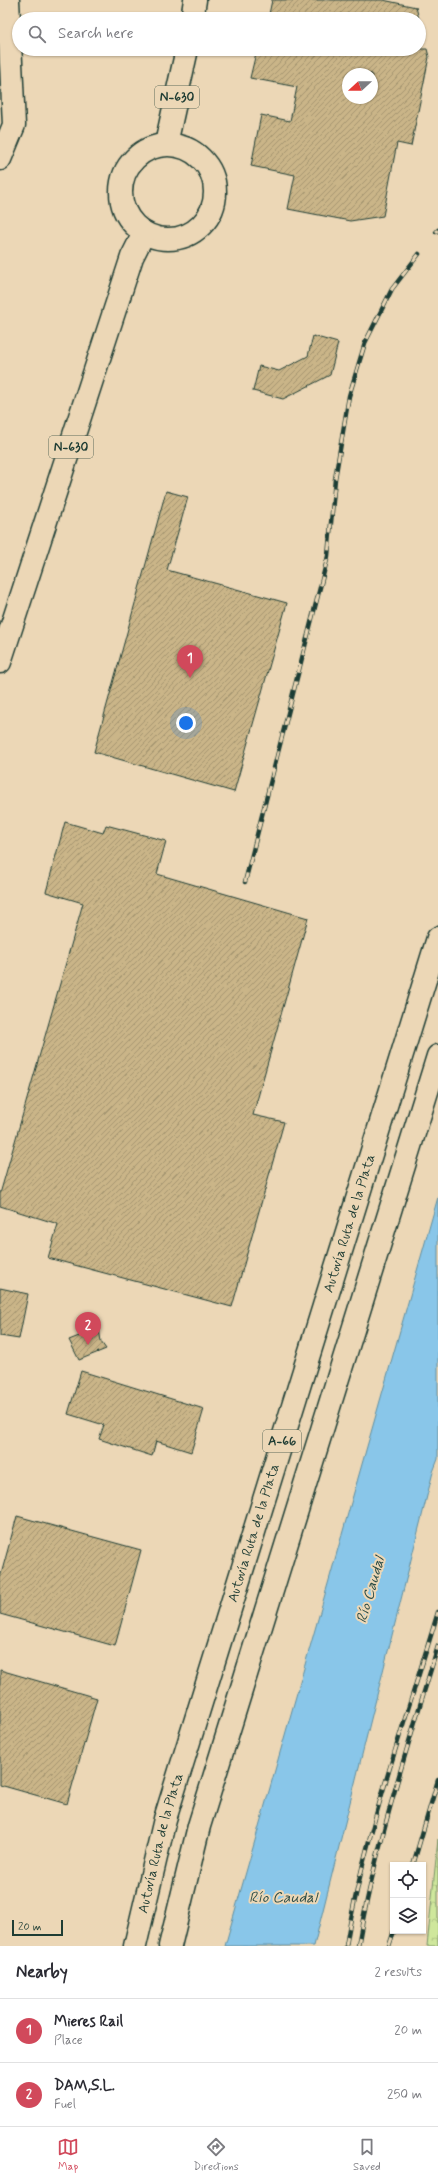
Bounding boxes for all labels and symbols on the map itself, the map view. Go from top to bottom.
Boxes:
north arrow [342,68,378,104]
road number: N-630 [155,86,199,108]
road number: N-630 [49,436,93,458]
pin: 1 [177,645,203,678]
your location [176,713,196,733]
street label: Autovía Ruta de la Plata [320,1152,379,1295]
pin: 2 [75,1312,101,1345]
road number: A-66 [263,1430,301,1452]
street label: Autovía Ruta de la Plata [224,1461,284,1604]
water label: Río Caudal [352,1553,391,1625]
street label: Autovía Ruta de la Plata [134,1771,188,1915]
water label: Río Caudal [249,1888,319,1908]
scale bar [12,1918,63,1937]

